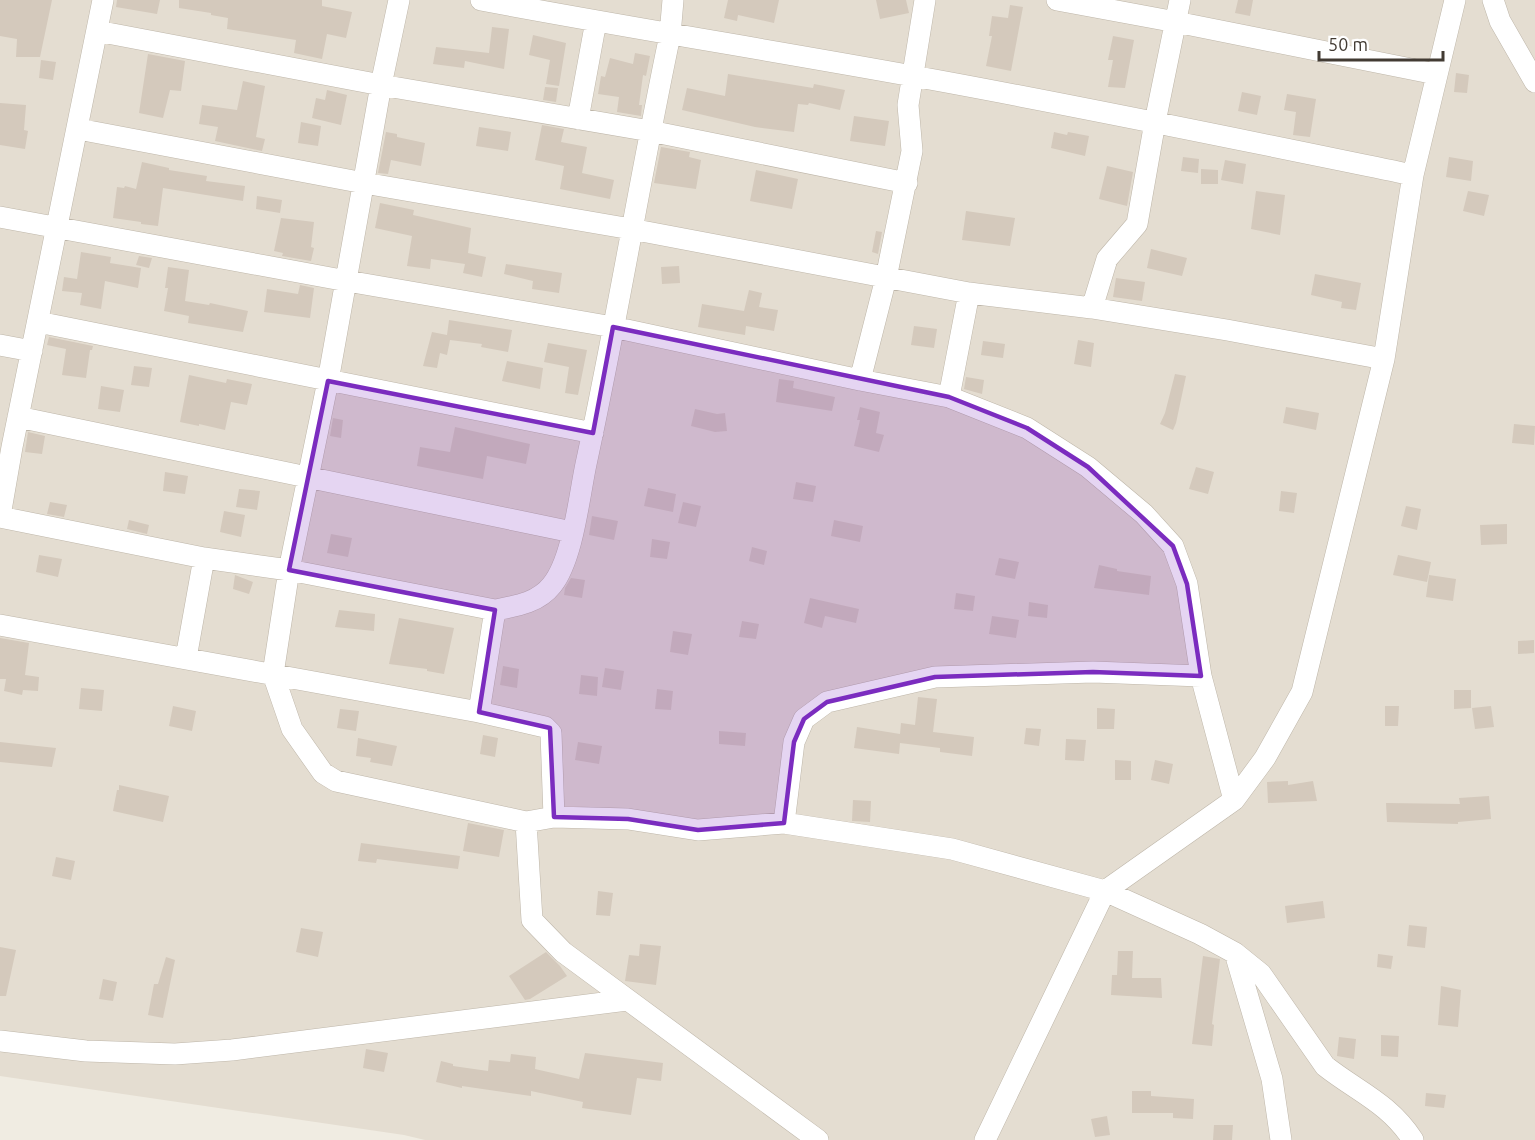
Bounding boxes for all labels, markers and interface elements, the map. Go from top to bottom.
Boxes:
scale bar [1319,24,1444,62]
text: 50 m [1328,34,1368,54]

